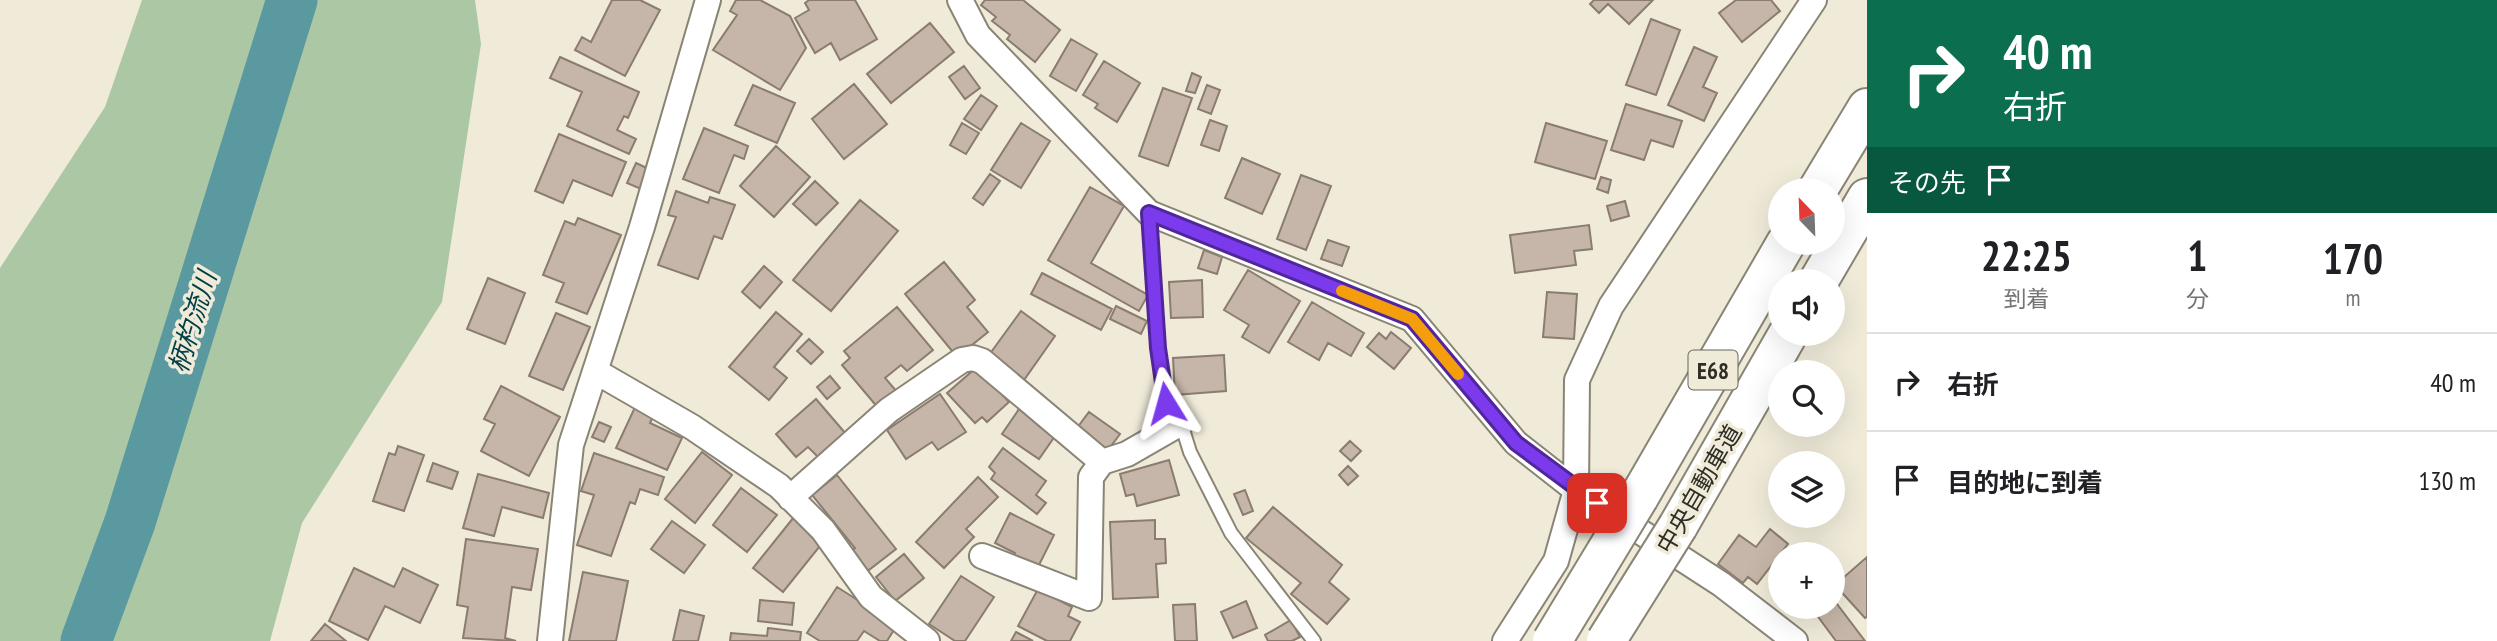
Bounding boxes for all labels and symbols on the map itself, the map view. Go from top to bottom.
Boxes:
north arrow [1768,178,1844,256]
water label: 柄杓流川 [161,265,224,377]
road number: E68 [1688,350,1738,390]
position arrow [1129,366,1203,440]
street label: 中央自動車道 [1650,419,1748,559]
pin [1567,473,1627,533]

